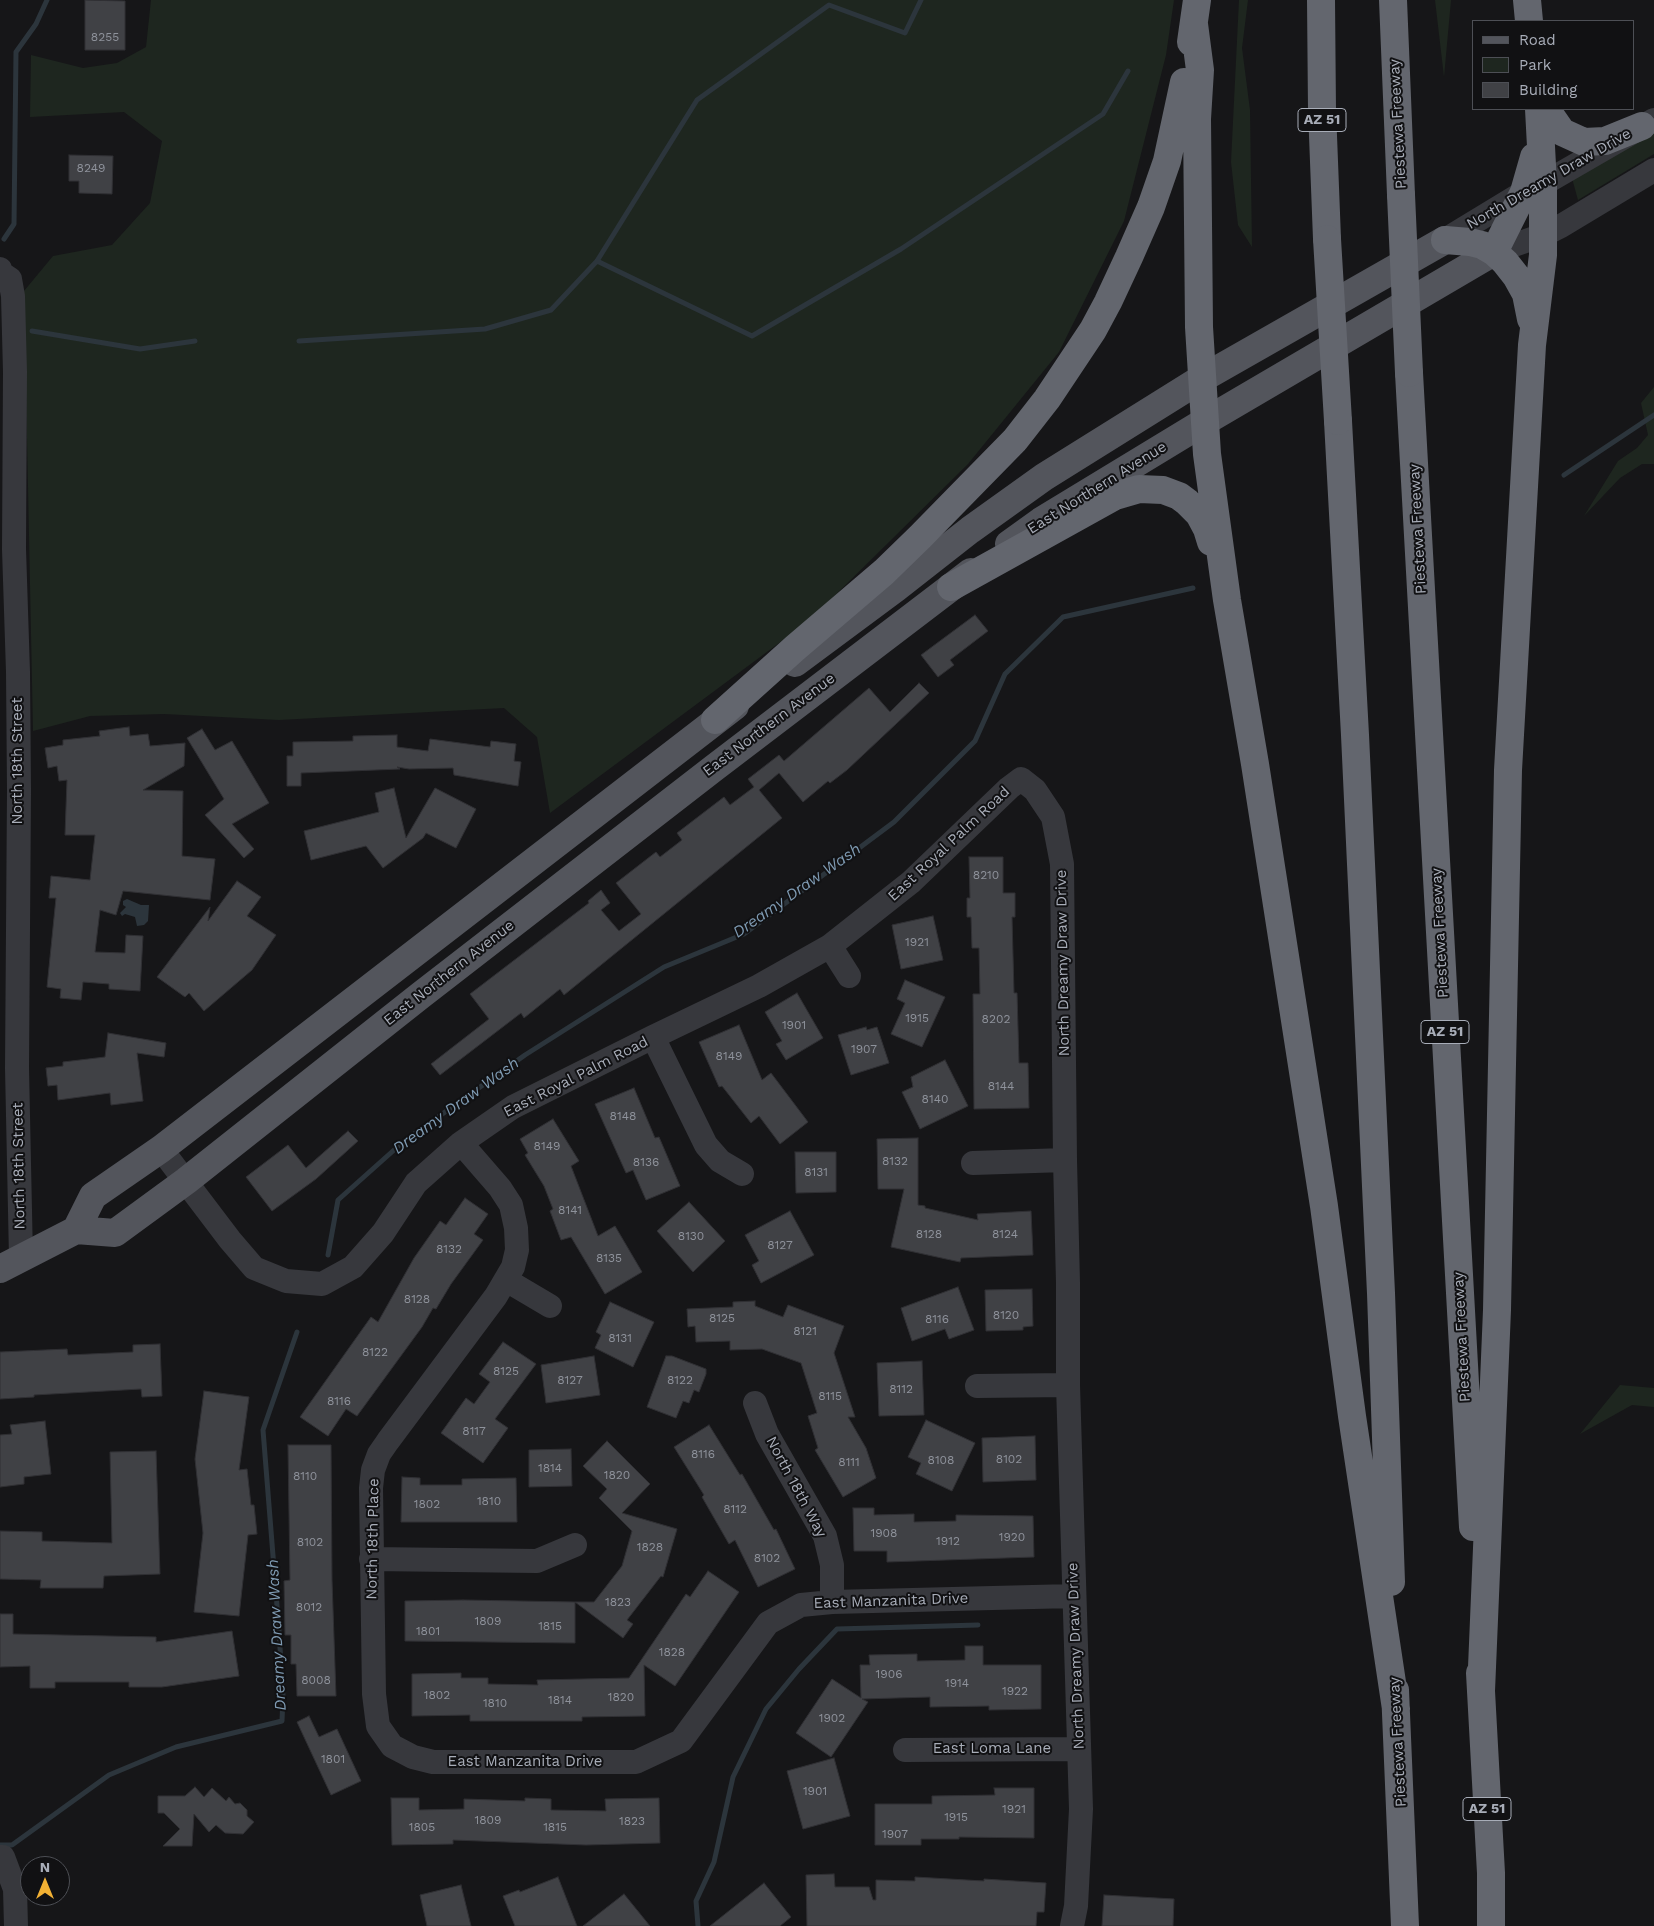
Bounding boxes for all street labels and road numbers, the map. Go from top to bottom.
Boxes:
street label: Piestewa Freeway [1386,59,1410,189]
road number: AZ 51 [1298,108,1346,132]
street label: North Dreamy Draw Drive [1464,124,1634,234]
street label: East Northern Avenue [1024,438,1170,538]
street label: Piestewa Freeway [1406,464,1430,594]
street label: East Northern Avenue [699,669,839,781]
street label: North 18th Street [9,697,27,825]
street label: East Royal Palm Road [884,783,1014,905]
street label: Piestewa Freeway [1428,868,1452,998]
street label: North Dreamy Draw Drive [1052,869,1074,1057]
street label: East Northern Avenue [380,916,518,1030]
road number: AZ 51 [1421,1020,1469,1044]
street label: East Royal Palm Road [501,1033,651,1121]
street label: North 18th Street [9,1102,29,1230]
street label: Piestewa Freeway [1450,1272,1474,1402]
street label: North 18th Way [762,1433,830,1541]
street label: North 18th Place [363,1478,383,1600]
street label: North Dreamy Draw Drive [1064,1562,1088,1750]
street label: East Manzanita Drive [813,1589,969,1613]
street label: Piestewa Freeway [1386,1677,1410,1807]
street label: East Loma Lane [933,1740,1051,1758]
street label: East Manzanita Drive [448,1753,602,1771]
road number: AZ 51 [1463,1798,1511,1820]

